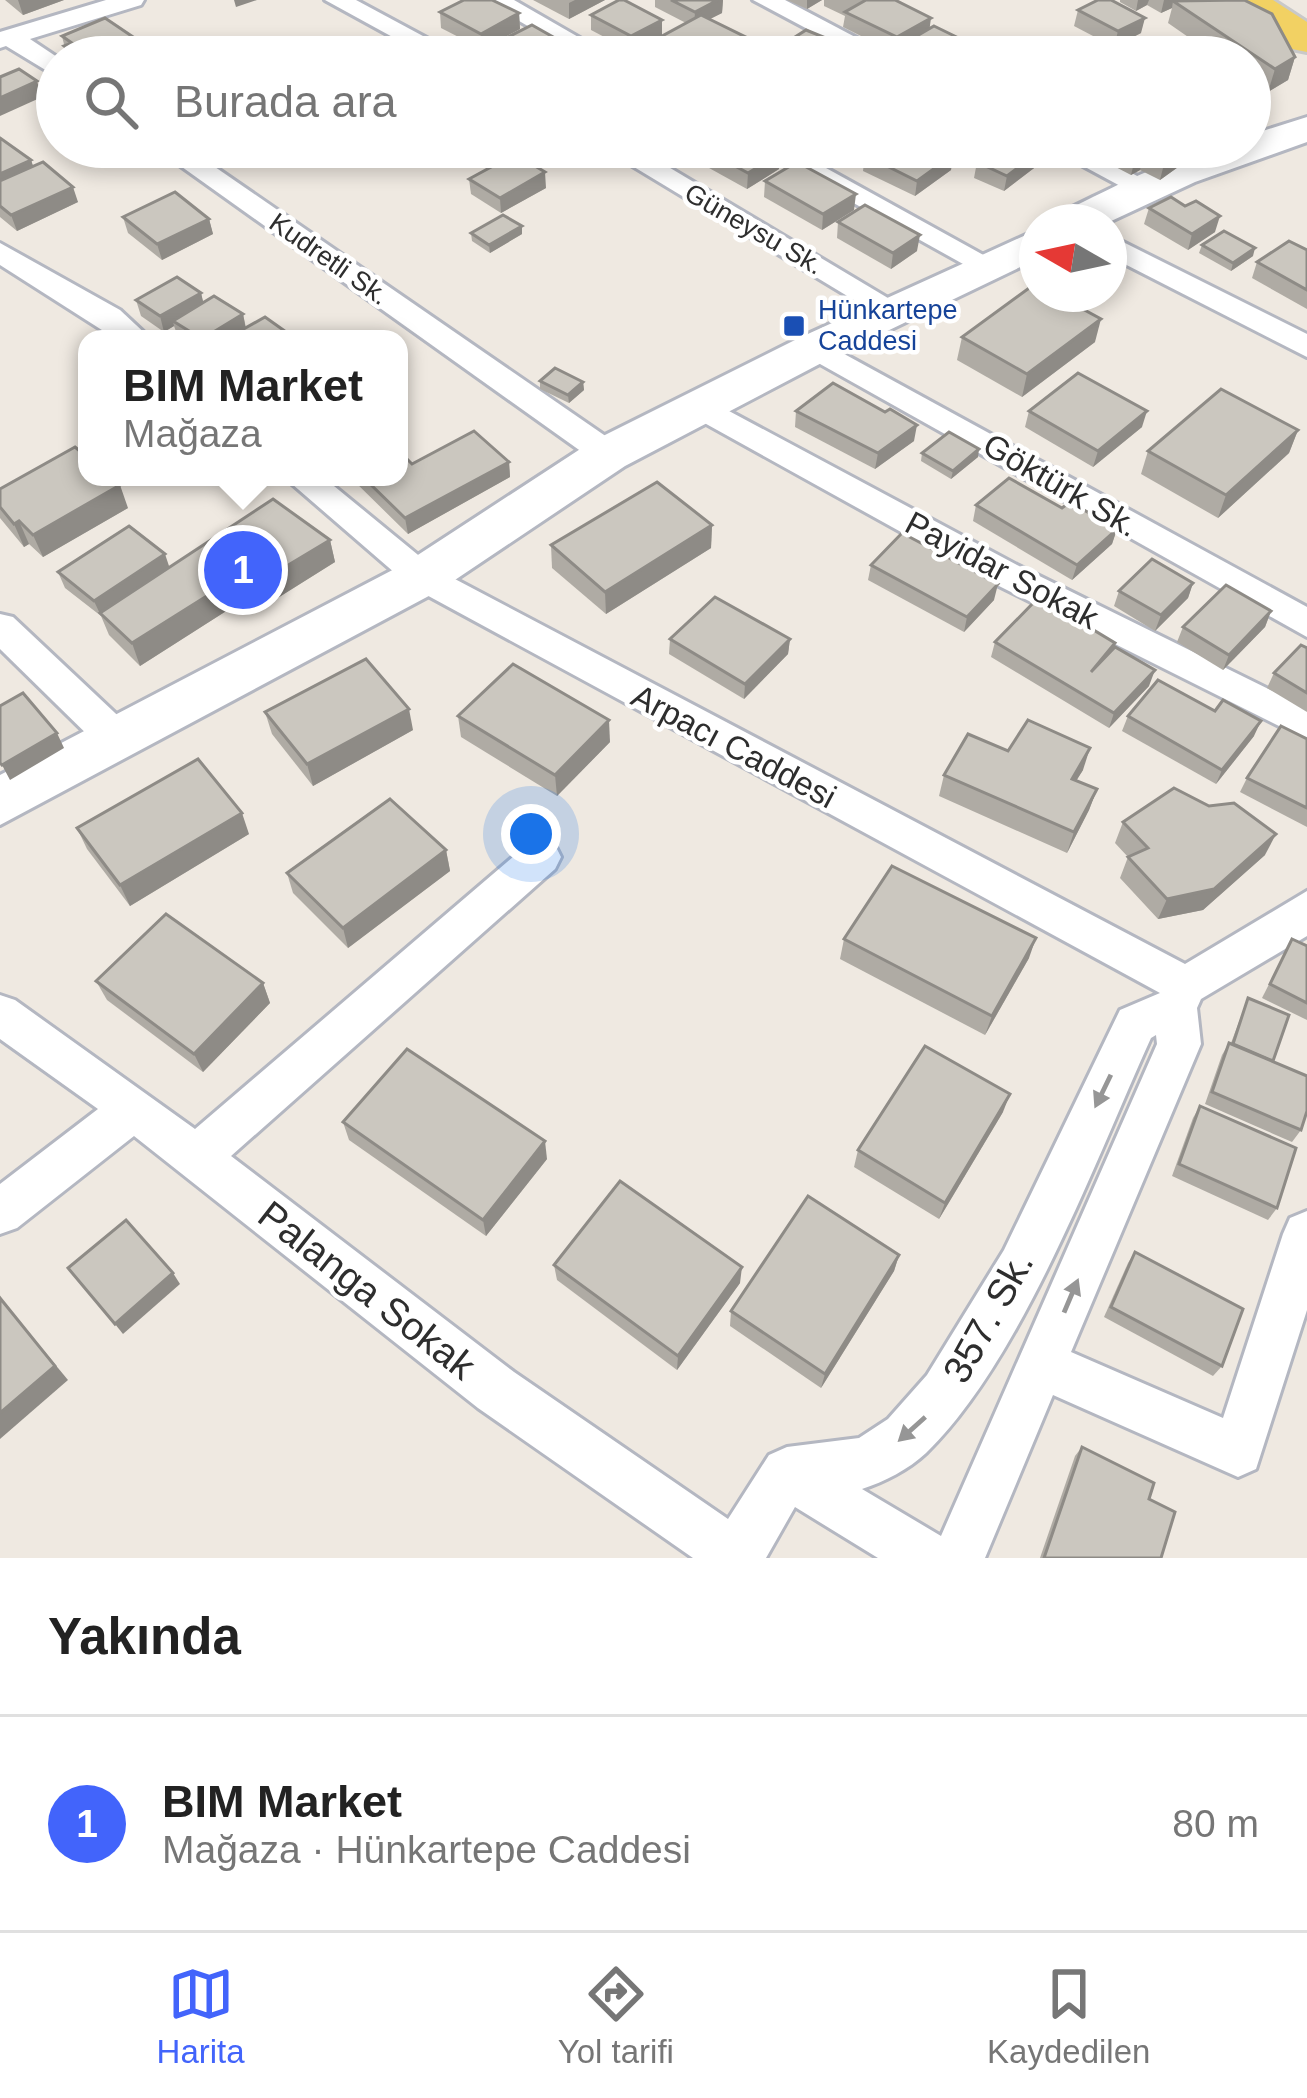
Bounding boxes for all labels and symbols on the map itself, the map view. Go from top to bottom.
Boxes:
street label: Güneysu Sk. [680,177,828,281]
north arrow [1019,204,1127,312]
street label: Kudretli Sk. [264,207,394,311]
place label: Hünkartepe Caddesi [818,295,958,356]
marker: Hünkartepe Caddesi [781,313,807,339]
street label: Göktürk Sk. [977,426,1145,544]
street label: Payidar Sokak [899,504,1105,637]
pin: 1 [204,525,282,615]
street label: Arpacı Caddesi [626,677,842,815]
your location [501,804,561,864]
one-way arrow [1093,1074,1113,1109]
street label: Palanga Sokak [250,1192,484,1388]
street label: 357. Sk. [935,1244,1041,1390]
one-way arrow [1061,1278,1081,1313]
one-way arrow [898,1415,928,1441]

